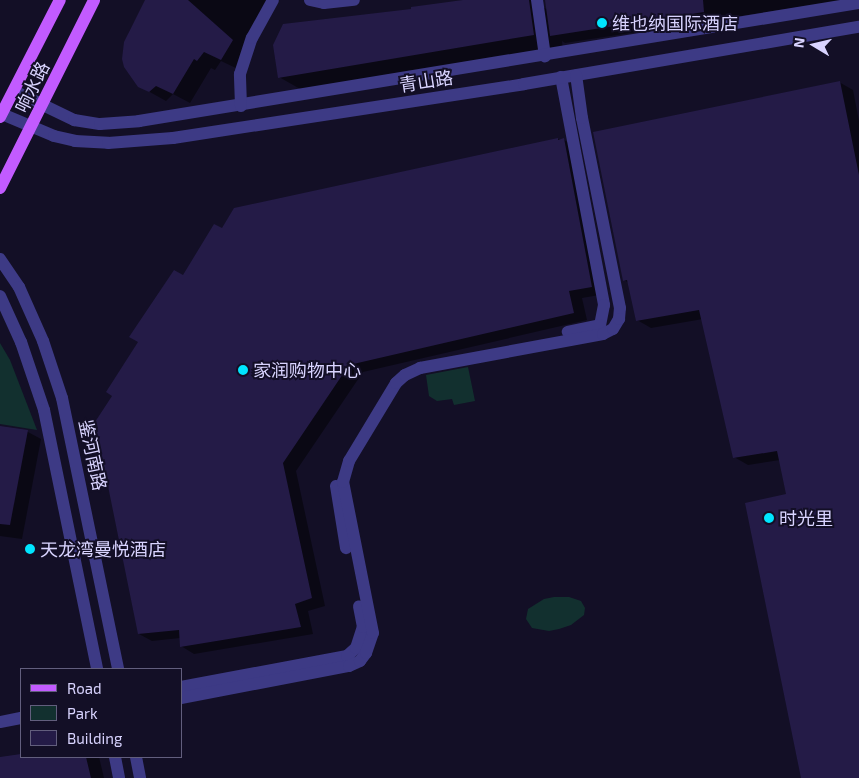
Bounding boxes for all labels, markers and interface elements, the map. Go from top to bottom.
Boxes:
place label: 维也纳国际酒店 [612,12,738,34]
marker: 维也纳国际酒店 [596,17,608,29]
north arrow [789,20,839,70]
text: N [790,36,808,49]
street label: 响水路 [10,58,54,116]
street label: 青山路 [398,66,454,96]
place label: 家润购物中心 [253,359,361,381]
marker: 家润购物中心 [237,364,249,376]
street label: 鉴河南路 [75,418,111,492]
place label: 时光里 [779,507,833,529]
marker: 时光里 [763,512,775,524]
place label: 天龙湾曼悦酒店 [40,538,166,560]
marker: 天龙湾曼悦酒店 [24,543,36,555]
legend [20,668,182,758]
text: Road [67,679,102,697]
text: Park [67,704,98,722]
text: Building [67,729,122,747]

